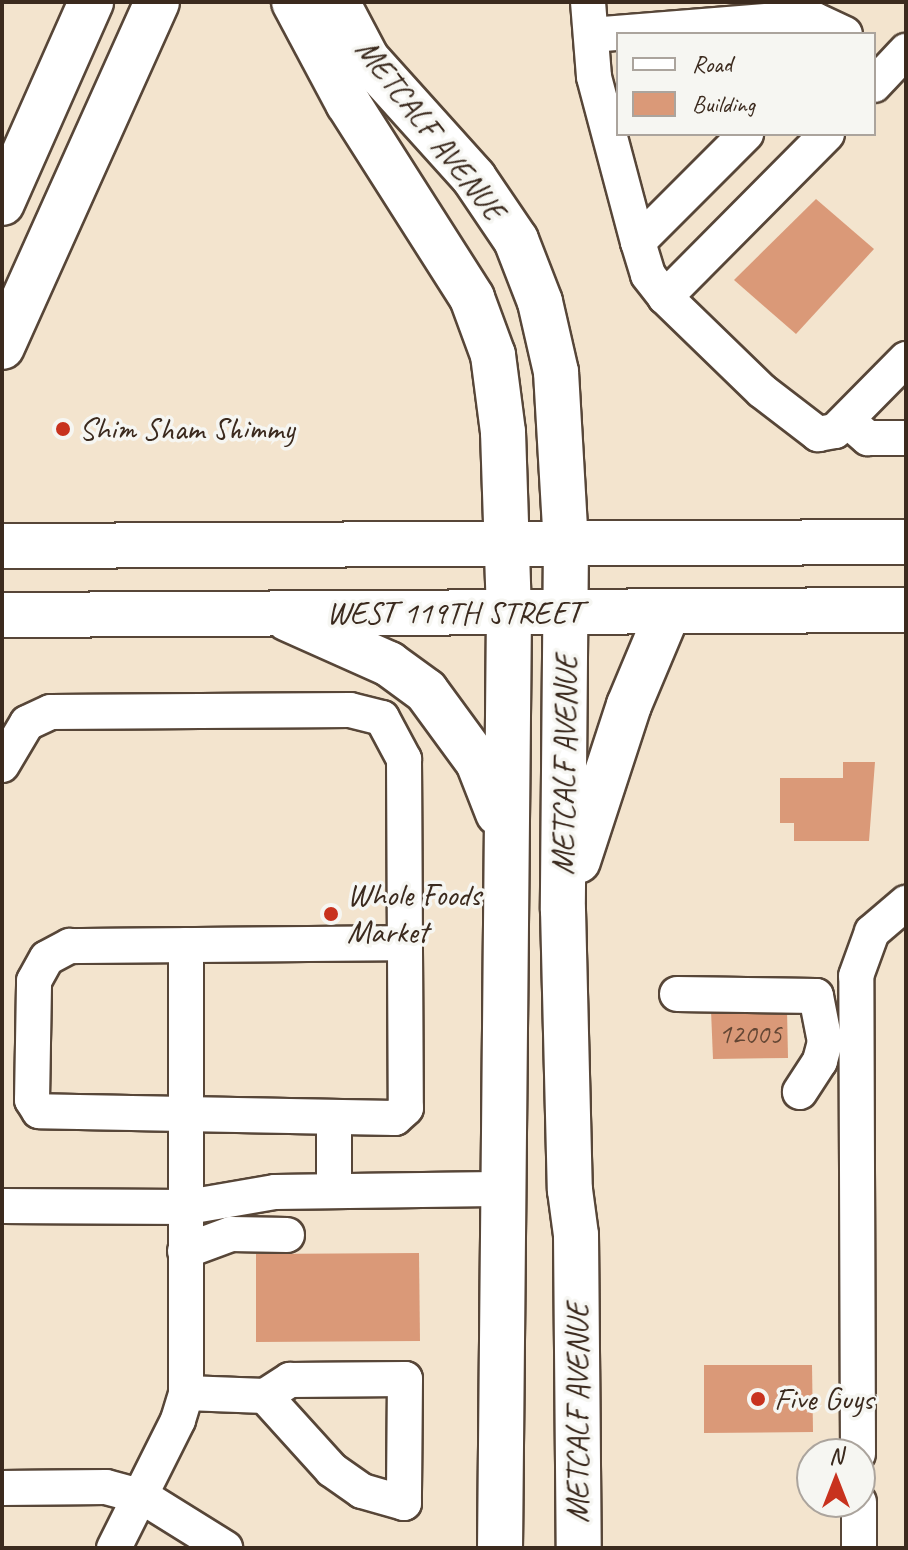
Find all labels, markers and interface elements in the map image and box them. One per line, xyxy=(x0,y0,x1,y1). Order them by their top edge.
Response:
street label: METCALF AVENUE xyxy=(347,32,513,228)
legend xyxy=(616,32,876,136)
text: Road xyxy=(692,49,732,79)
text: Building xyxy=(692,89,755,119)
place label: Shim Sham Shimmy xyxy=(79,410,301,448)
marker: Shim Sham Shimmy xyxy=(54,420,72,438)
street label: WEST 119TH STREET xyxy=(327,594,581,632)
street label: METCALF AVENUE xyxy=(544,655,586,875)
place label: Whole Foods Market xyxy=(347,877,481,952)
marker: Whole Foods Market xyxy=(322,905,340,923)
house number: 12005 xyxy=(719,1017,781,1051)
street label: METCALF AVENUE xyxy=(559,1303,597,1523)
place label: Five Guys xyxy=(774,1380,873,1418)
marker: Five Guys xyxy=(749,1390,767,1408)
north arrow xyxy=(796,1438,876,1518)
text: N xyxy=(829,1442,843,1470)

